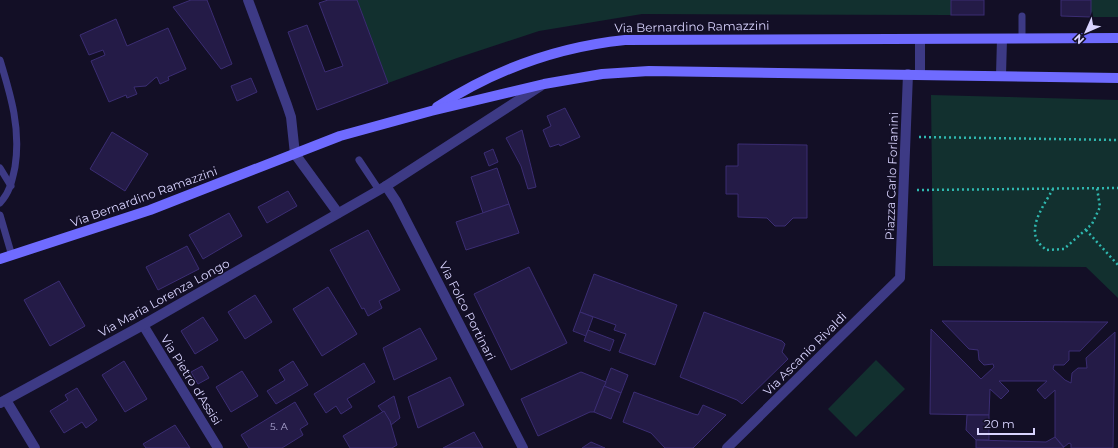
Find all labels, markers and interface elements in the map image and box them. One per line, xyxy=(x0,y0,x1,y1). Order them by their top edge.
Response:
north arrow xyxy=(1066,12,1106,52)
street label: Via Bernardino Ramazzini xyxy=(614,18,770,35)
text: N xyxy=(1071,31,1087,47)
street label: Piazza Carlo Forlanini xyxy=(882,112,901,240)
street label: Via Bernardino Ramazzini xyxy=(68,163,219,230)
street label: Via Maria Lorenza Longo xyxy=(96,255,232,340)
street label: Via Folco Portinari xyxy=(436,259,499,363)
street label: Via Ascanio Rivaldi xyxy=(760,309,849,398)
street label: Via Pietro d'Assisi xyxy=(158,332,225,428)
scale bar xyxy=(978,410,1034,436)
text: 20 m xyxy=(984,416,1015,431)
house number: 5. А xyxy=(270,420,288,433)

